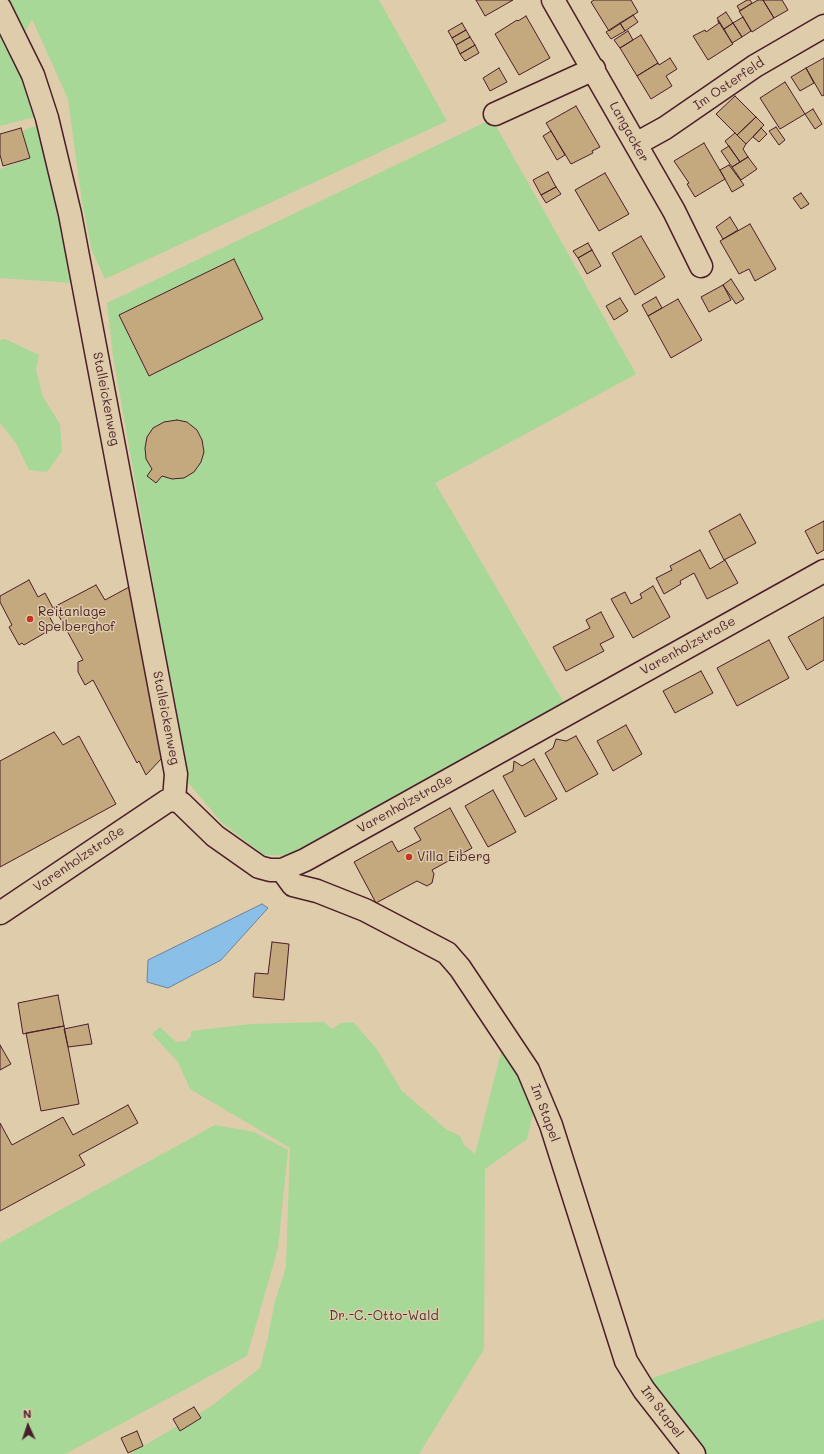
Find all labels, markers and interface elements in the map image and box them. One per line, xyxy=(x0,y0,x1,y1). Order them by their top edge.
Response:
street label: Im Osterfeld xyxy=(691,55,767,113)
street label: Langacker xyxy=(606,99,652,165)
street label: Stalleickenweg xyxy=(89,351,123,447)
place label: Reitanlage Spelberghof xyxy=(38,604,115,635)
street label: Varenholzstraße xyxy=(638,613,738,679)
marker: Reitanlage Spelberghof xyxy=(25,614,35,624)
street label: Stalleickenweg xyxy=(149,670,183,766)
street label: Varenholzstraße xyxy=(355,771,455,837)
street label: Varenholzstraße xyxy=(30,823,128,895)
place label: Villa Eiberg xyxy=(417,849,490,865)
marker: Villa Eiberg xyxy=(404,852,414,862)
street label: Im Stapel xyxy=(527,1082,563,1144)
park label: Dr.-C.-Otto-Wald xyxy=(329,1308,439,1324)
street label: Im Stapel xyxy=(638,1383,686,1441)
north arrow xyxy=(8,1406,48,1446)
text: N xyxy=(23,1406,32,1421)

